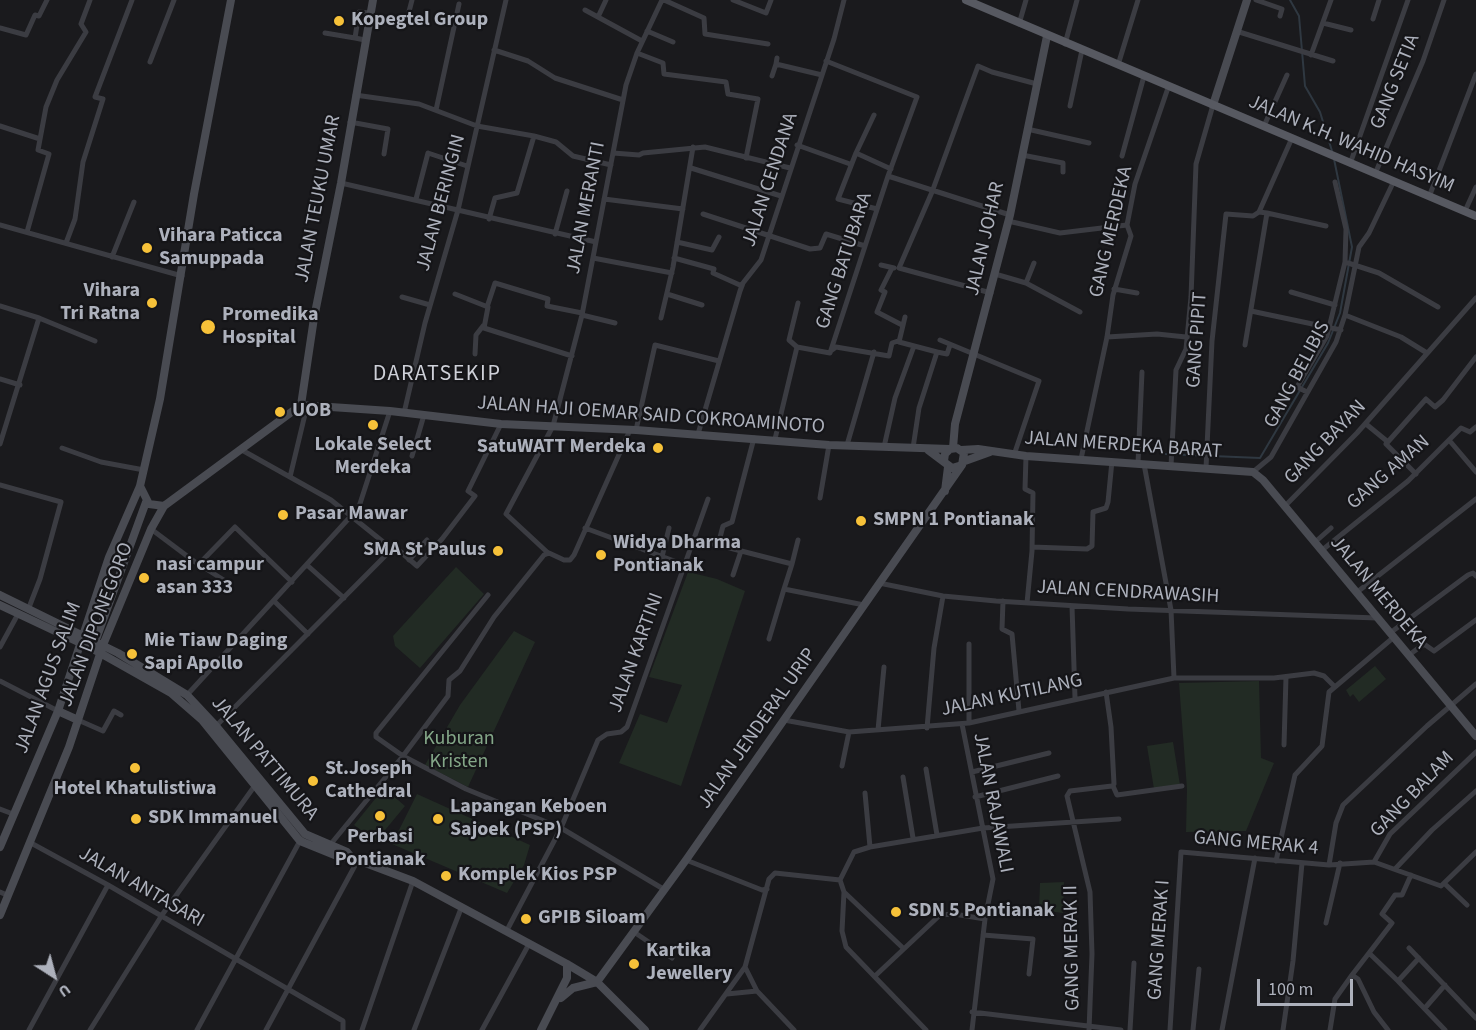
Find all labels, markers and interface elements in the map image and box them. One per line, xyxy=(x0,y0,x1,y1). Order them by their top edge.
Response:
place label: Kopegtel Group xyxy=(351,9,488,33)
marker: Kopegtel Group xyxy=(332,14,346,28)
street label: GANG SETIA xyxy=(1366,31,1426,133)
street label: JALAN K.H. WAHID HASYIM xyxy=(1244,91,1458,199)
street label: JALAN CENDANA xyxy=(738,110,804,250)
street label: JALAN TEUKU UMAR xyxy=(291,113,347,285)
street label: JALAN BERINGIN xyxy=(412,132,472,274)
street label: JALAN MERANTI xyxy=(562,140,612,276)
street label: GANG MERDEKA xyxy=(1085,164,1139,300)
street label: JALAN JOHAR xyxy=(961,180,1011,298)
street label: GANG BATUBARA xyxy=(812,190,878,332)
place label: Vihara Paticca Samuppada xyxy=(159,225,283,272)
marker: Vihara Paticca Samuppada xyxy=(140,241,154,255)
place label: Vihara Tri Ratna xyxy=(60,280,140,327)
street label: GANG PIPIT xyxy=(1183,291,1213,389)
marker: Vihara Tri Ratna xyxy=(145,296,159,310)
place label: Promedika Hospital xyxy=(222,304,319,351)
marker: Promedika Hospital xyxy=(199,318,217,336)
street label: GANG BELIBIS xyxy=(1260,318,1336,432)
district label: DARATSEKIP xyxy=(373,362,501,388)
street label: JALAN HAJI OEMAR SAID COKROAMINOTO xyxy=(476,392,826,440)
street label: GANG BAYAN xyxy=(1280,396,1372,490)
place label: UOB xyxy=(292,400,331,424)
marker: UOB xyxy=(273,405,287,419)
marker: Lokale Select Merdeka xyxy=(366,418,380,432)
street label: JALAN MERDEKA BARAT xyxy=(1023,427,1223,465)
street label: GANG AMAN xyxy=(1343,431,1435,515)
place label: Lokale Select Merdeka xyxy=(315,434,431,481)
place label: SatuWATT Merdeka xyxy=(477,436,646,460)
marker: SatuWATT Merdeka xyxy=(651,441,665,455)
place label: Pasar Mawar xyxy=(295,503,408,527)
marker: Pasar Mawar xyxy=(276,508,290,522)
place label: SMPN 1 Pontianak xyxy=(873,509,1034,533)
marker: SMPN 1 Pontianak xyxy=(854,514,868,528)
place label: Widya Dharma Pontianak xyxy=(613,532,741,579)
street label: JALAN MERDEKA xyxy=(1324,532,1432,654)
place label: SMA St Paulus xyxy=(363,539,486,563)
street label: JALAN DIPONEGORO xyxy=(55,540,139,710)
marker: SMA St Paulus xyxy=(491,544,505,558)
marker: Widya Dharma Pontianak xyxy=(594,548,608,562)
place label: nasi campur asan 333 xyxy=(156,554,264,601)
marker: nasi campur asan 333 xyxy=(137,571,151,585)
street label: JALAN CENDRAWASIH xyxy=(1036,576,1220,610)
street label: JALAN KARTINI xyxy=(604,590,670,716)
street label: JALAN AGUS SALIM xyxy=(10,599,88,757)
place label: Mie Tiaw Daging Sapi Apollo xyxy=(144,630,287,677)
street label: JALAN JENDERAL URIP xyxy=(693,644,823,814)
marker: Mie Tiaw Daging Sapi Apollo xyxy=(125,647,139,661)
street label: JALAN KUTILANG xyxy=(939,669,1085,723)
street label: JALAN PATTIMURA xyxy=(205,692,323,826)
park label: Kuburan Kristen xyxy=(423,728,495,775)
street label: JALAN RAJAWALI xyxy=(967,731,1017,875)
street label: GANG BALAM xyxy=(1366,747,1460,843)
place label: St.Joseph Cathedral xyxy=(325,758,412,805)
marker: Hotel Khatulistiwa xyxy=(128,761,142,775)
marker: St.Joseph Cathedral xyxy=(306,774,320,788)
place label: Hotel Khatulistiwa xyxy=(53,778,217,802)
place label: Lapangan Keboen Sajoek (PSP) xyxy=(450,796,607,843)
place label: SDK Immanuel xyxy=(148,807,278,831)
marker: Perbasi Pontianak xyxy=(373,809,387,823)
marker: SDK Immanuel xyxy=(129,812,143,826)
marker: Lapangan Keboen Sajoek (PSP) xyxy=(431,812,445,826)
place label: Perbasi Pontianak xyxy=(335,826,425,873)
street label: GANG MERAK 4 xyxy=(1193,827,1319,861)
street label: JALAN ANTASARI xyxy=(74,842,208,934)
place label: Komplek Kios PSP xyxy=(458,864,617,888)
marker: Komplek Kios PSP xyxy=(439,869,453,883)
street label: GANG MERAK I xyxy=(1144,879,1176,1001)
street label: GANG MERAK II xyxy=(1060,885,1086,1011)
place label: SDN 5 Pontianak xyxy=(908,900,1054,924)
marker: SDN 5 Pontianak xyxy=(889,905,903,919)
place label: GPIB Siloam xyxy=(538,907,646,931)
marker: GPIB Siloam xyxy=(519,912,533,926)
place label: Kartika Jewellery xyxy=(646,940,732,987)
north arrow xyxy=(24,946,84,1006)
marker: Kartika Jewellery xyxy=(627,957,641,971)
scale bar xyxy=(1260,967,1356,1005)
text: 100 m xyxy=(1268,977,1313,1002)
text: U xyxy=(54,979,75,1003)

